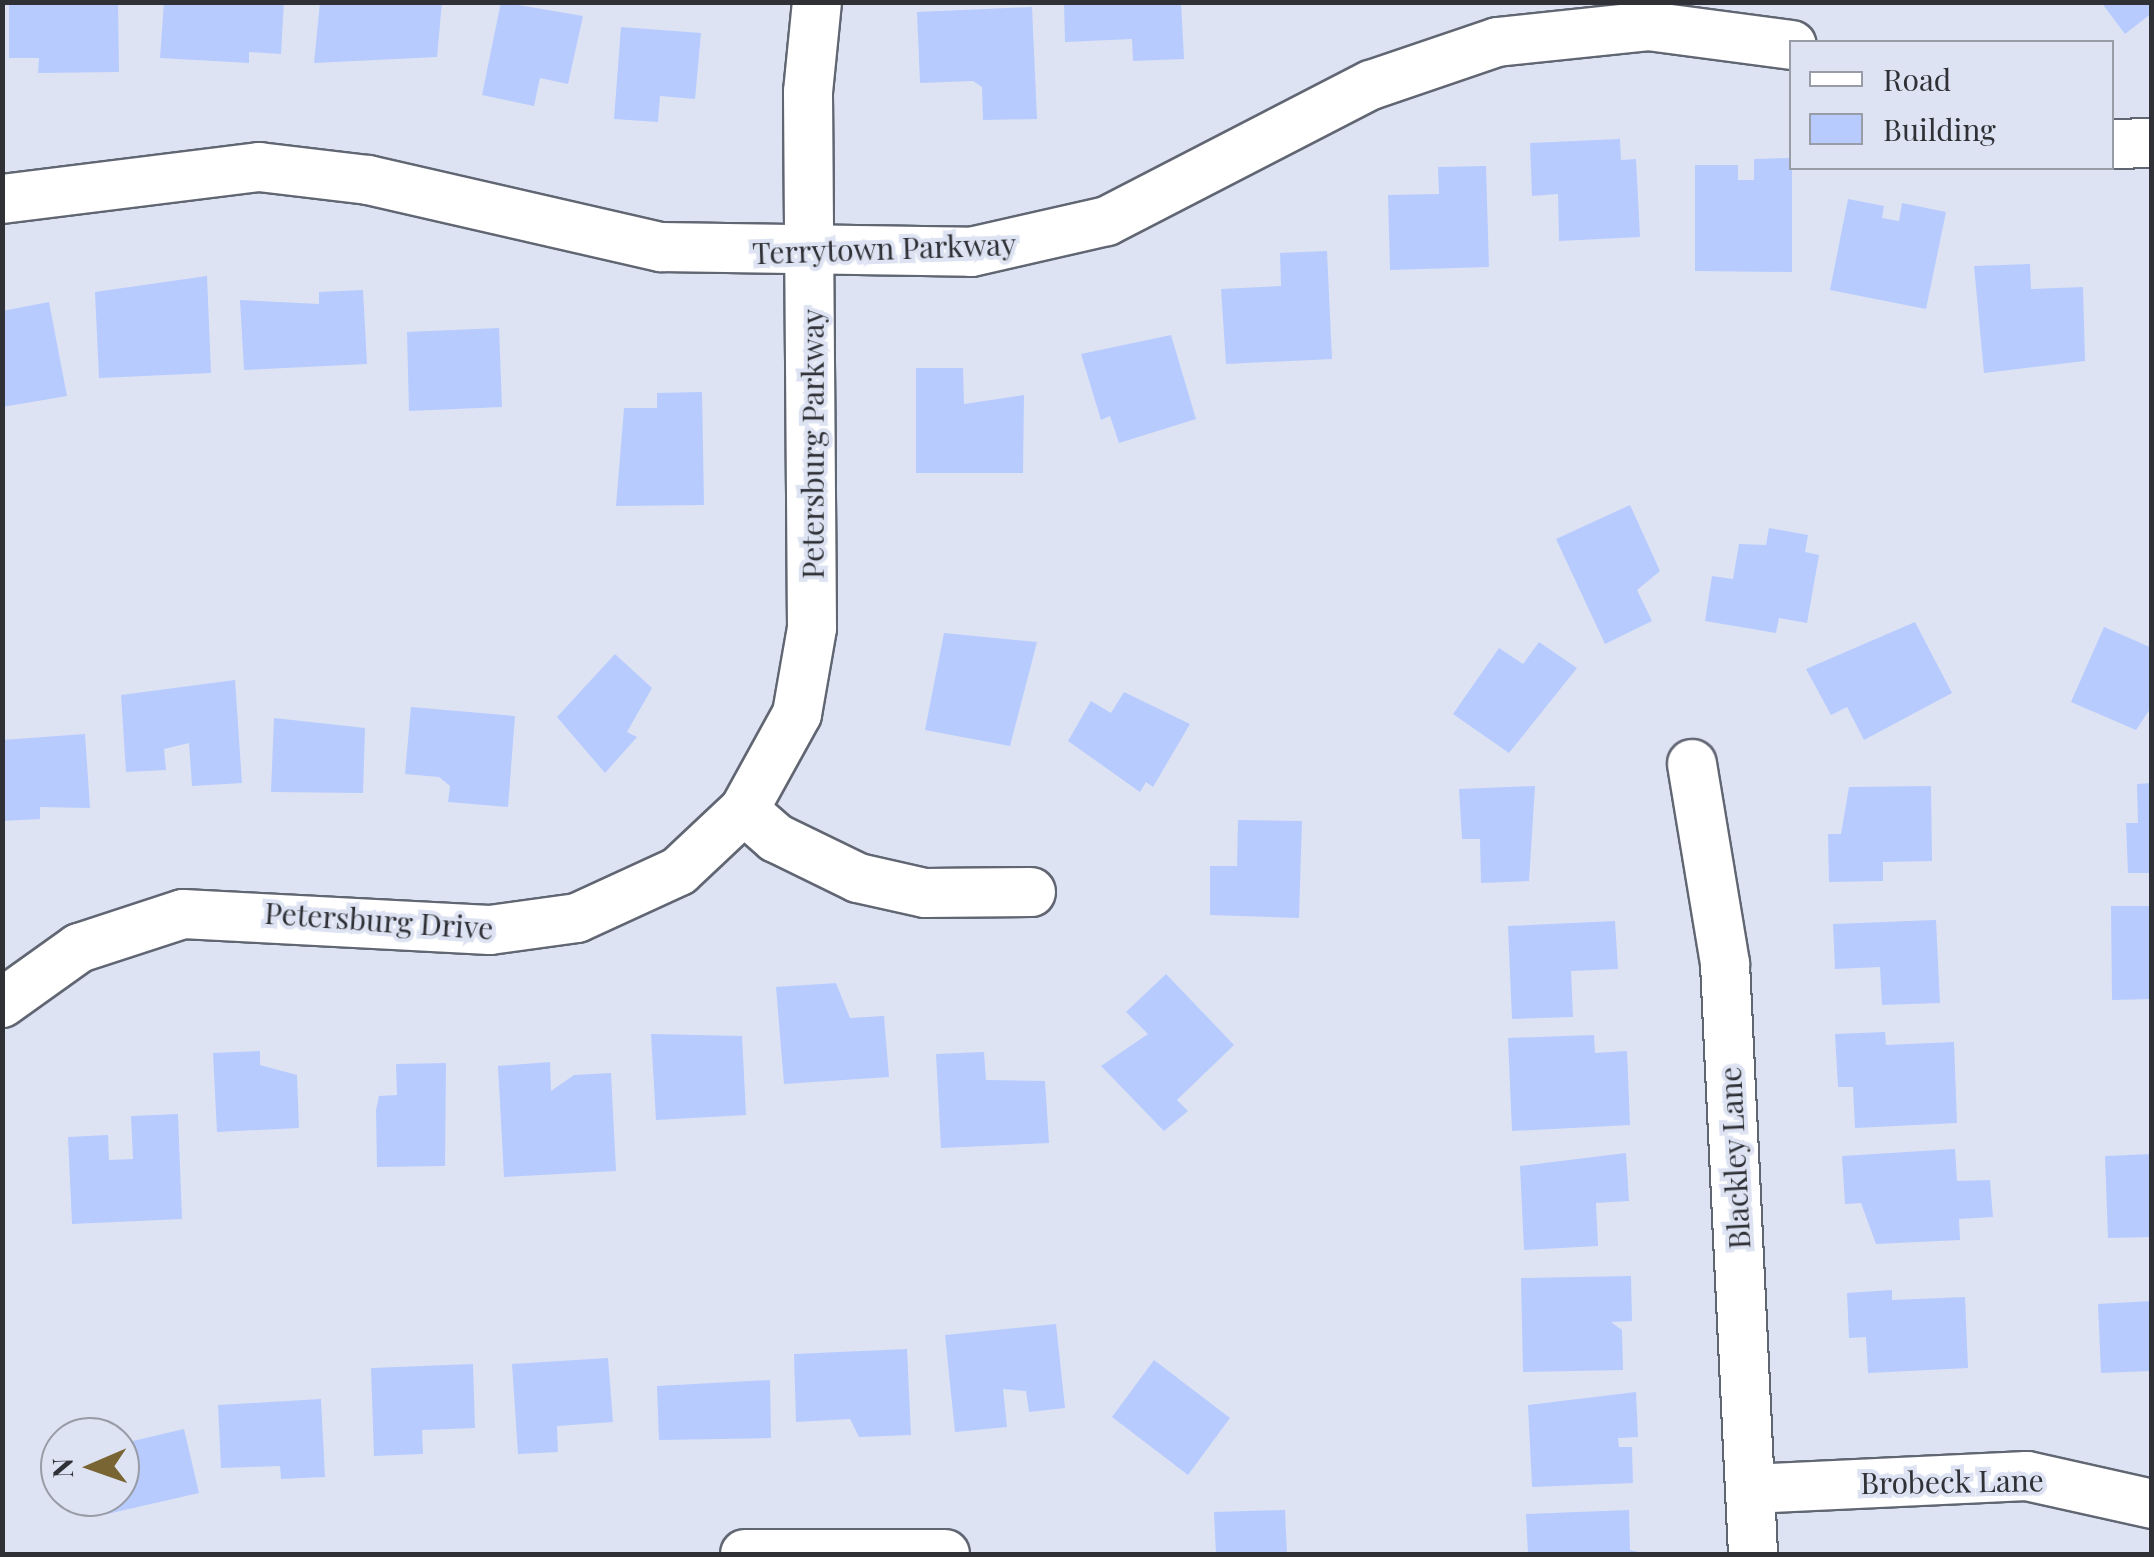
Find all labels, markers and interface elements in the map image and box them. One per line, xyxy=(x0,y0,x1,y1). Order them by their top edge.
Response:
legend xyxy=(1789,40,2114,170)
text: Road xyxy=(1883,59,1951,99)
text: Building xyxy=(1883,109,1996,149)
street label: Terrytown Parkway xyxy=(751,225,1017,271)
street label: Petersburg Parkway xyxy=(794,309,830,579)
street label: Petersburg Drive xyxy=(263,894,495,946)
street label: Blackley Lane xyxy=(1711,1065,1757,1251)
north arrow xyxy=(40,1417,140,1517)
text: N xyxy=(43,1457,80,1479)
street label: Brobeck Lane xyxy=(1860,1461,2044,1501)

